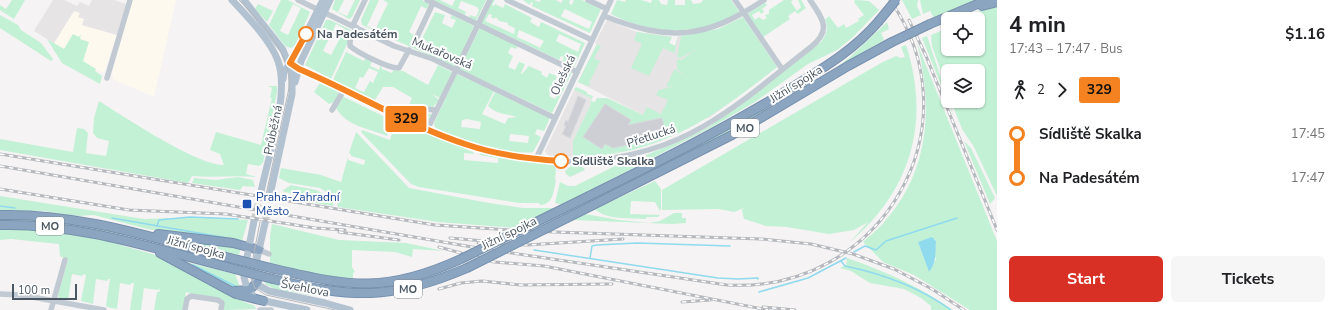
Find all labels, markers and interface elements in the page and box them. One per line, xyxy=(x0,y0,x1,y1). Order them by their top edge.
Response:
text: 4 min xyxy=(1009,10,1066,40)
map controls xyxy=(941,12,985,108)
button: locate xyxy=(941,12,985,56)
text: $1.16 xyxy=(1285,24,1325,44)
marker: Na Padesátém xyxy=(298,26,314,42)
place label: Na Padesátém xyxy=(317,26,398,42)
street label: Mukařovská xyxy=(409,33,475,73)
text: 17:43 – 17:47 · Bus xyxy=(1009,40,1123,58)
street label: Olešská xyxy=(547,52,579,98)
street label: Jižní spojka xyxy=(766,61,825,107)
button: layers xyxy=(941,64,985,108)
icon: walk xyxy=(1009,79,1031,101)
icon: forward xyxy=(1051,79,1073,101)
text: 329 xyxy=(1087,80,1112,99)
text: 2 xyxy=(1037,81,1045,99)
street label: Průběžná xyxy=(260,104,286,156)
line badge: 329 xyxy=(383,106,429,132)
text: 329 xyxy=(393,109,419,128)
road number: MO xyxy=(731,119,759,137)
street label: Přetlucká xyxy=(625,121,677,151)
text: Sídliště Skalka xyxy=(1039,124,1142,144)
text: 17:45 xyxy=(1291,125,1325,143)
marker: Sídliště Skalka xyxy=(553,153,569,169)
place label: Sídliště Skalka xyxy=(572,153,654,169)
text: Na Padesátém xyxy=(1039,168,1140,188)
text: 17:47 xyxy=(1291,169,1325,187)
place label: Praha-Zahradní Město xyxy=(256,189,341,219)
marker: Praha-Zahradní Město xyxy=(241,198,253,210)
street label: Jižní spojka xyxy=(478,213,539,254)
road number: MO xyxy=(36,217,64,235)
street label: Jižní spojka xyxy=(164,231,227,262)
button: Start xyxy=(1009,256,1163,302)
button: Tickets xyxy=(1171,256,1325,302)
street label: Švehlova xyxy=(279,275,331,301)
road number: MO xyxy=(394,280,422,298)
scale bar xyxy=(12,282,77,301)
text: 100 m xyxy=(18,283,50,298)

